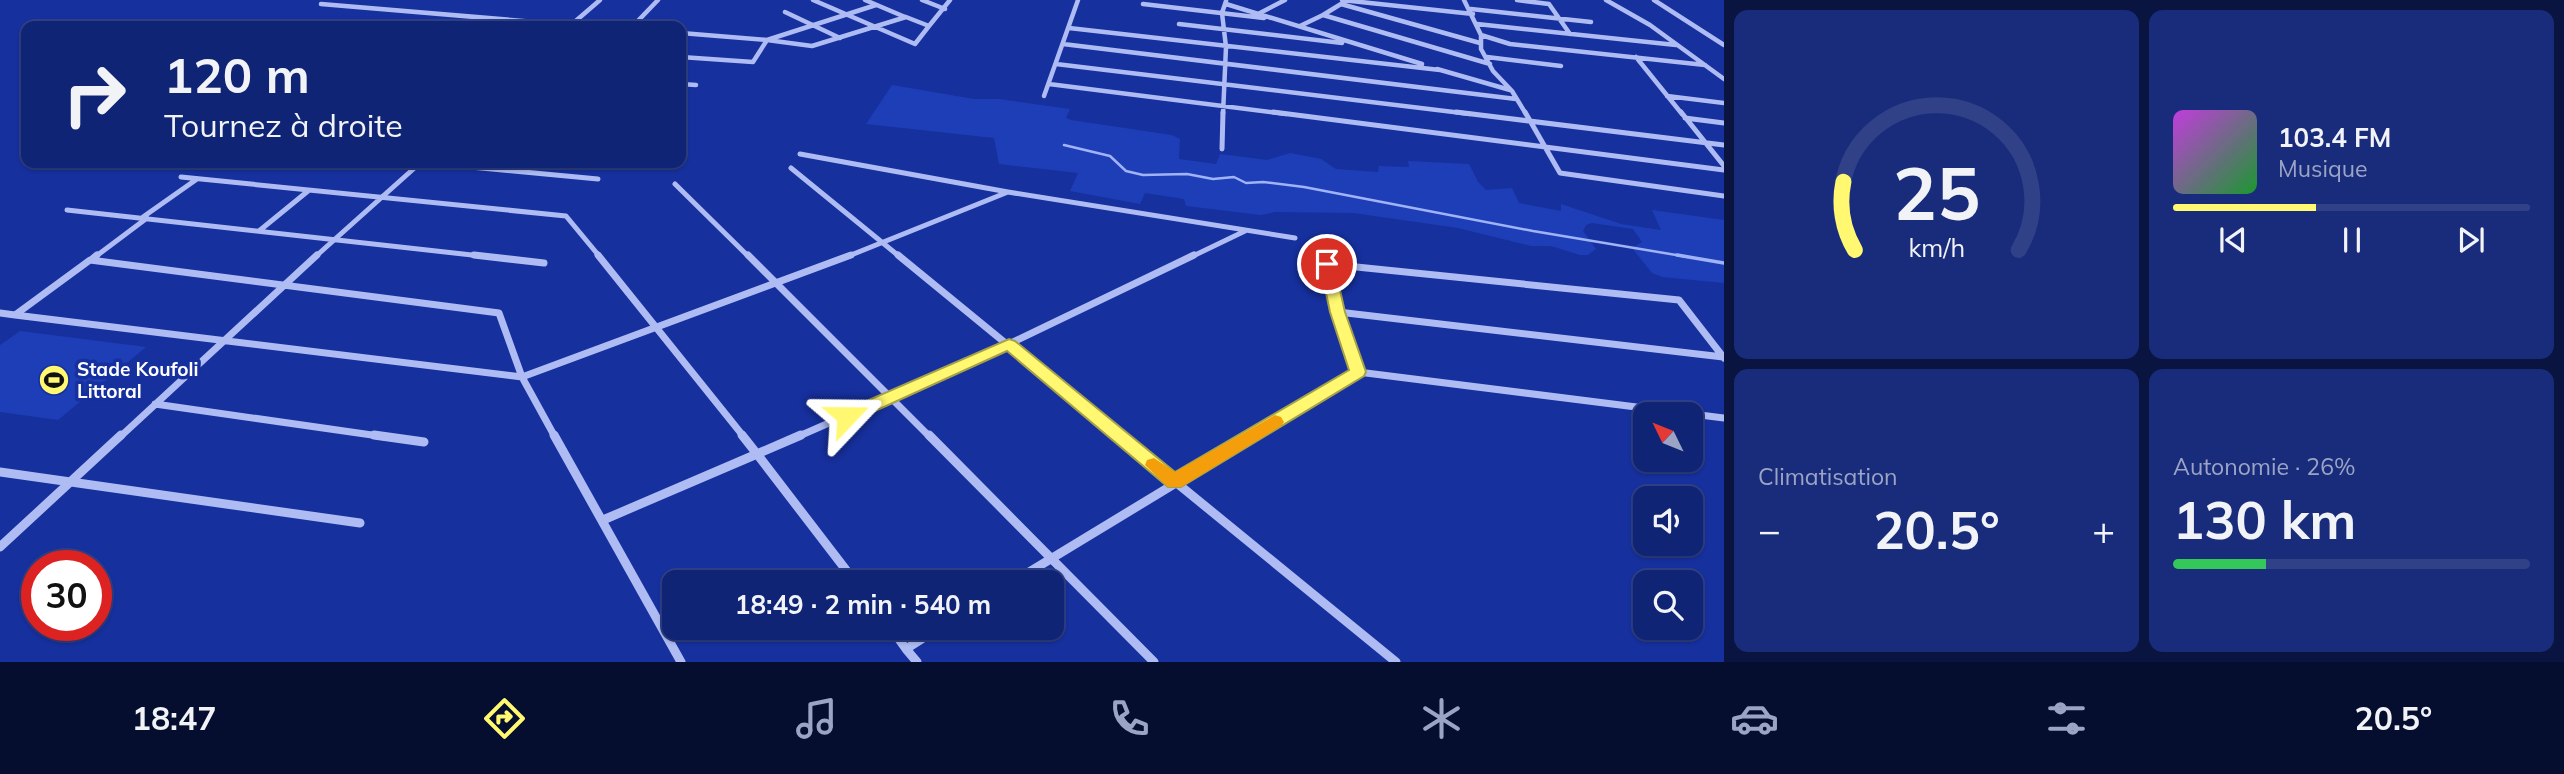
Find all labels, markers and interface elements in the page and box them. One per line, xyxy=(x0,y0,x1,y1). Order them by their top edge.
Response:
text: 120 m xyxy=(164,44,310,105)
icon: right xyxy=(49,49,140,140)
text: Tournez à droite xyxy=(164,105,403,145)
text: 103.4 FM xyxy=(2278,121,2391,154)
text: 25 xyxy=(1893,148,1980,239)
text: Musique xyxy=(2278,154,2367,183)
icon: previous xyxy=(2214,221,2252,259)
icon: pause xyxy=(2333,221,2371,259)
icon: next xyxy=(2452,221,2490,259)
text: km/h xyxy=(1908,232,1965,263)
pin xyxy=(1297,234,1357,294)
icon: arrive xyxy=(1308,245,1346,283)
place label: Stade Koufoli Littoral xyxy=(77,357,198,403)
sports icon: Stade Koufoli Littoral xyxy=(37,363,71,397)
position arrow xyxy=(810,379,884,453)
north arrow xyxy=(1633,402,1703,472)
map controls xyxy=(1633,402,1703,640)
text: Autonomie · 26% xyxy=(2173,452,2356,481)
text: Climatisation xyxy=(1758,462,1898,491)
button: sound xyxy=(1633,486,1703,556)
text: 130 km xyxy=(2173,487,2356,552)
text: 20.5° xyxy=(1873,497,2000,562)
text: − xyxy=(1758,506,1781,554)
text: + xyxy=(2092,506,2115,554)
speed limit sign: 30 xyxy=(21,550,112,641)
button: search xyxy=(1633,570,1703,640)
text: 18:49 · 2 min · 540 m xyxy=(735,588,991,621)
icon: directions xyxy=(480,694,529,743)
icon: music xyxy=(792,694,841,743)
icon: phone xyxy=(1105,694,1154,743)
icon: climate xyxy=(1417,694,1466,743)
icon: car xyxy=(1730,694,1779,743)
icon: filters xyxy=(2042,694,2091,743)
text: 18:47 xyxy=(132,698,216,738)
text: 20.5° xyxy=(2355,698,2432,738)

